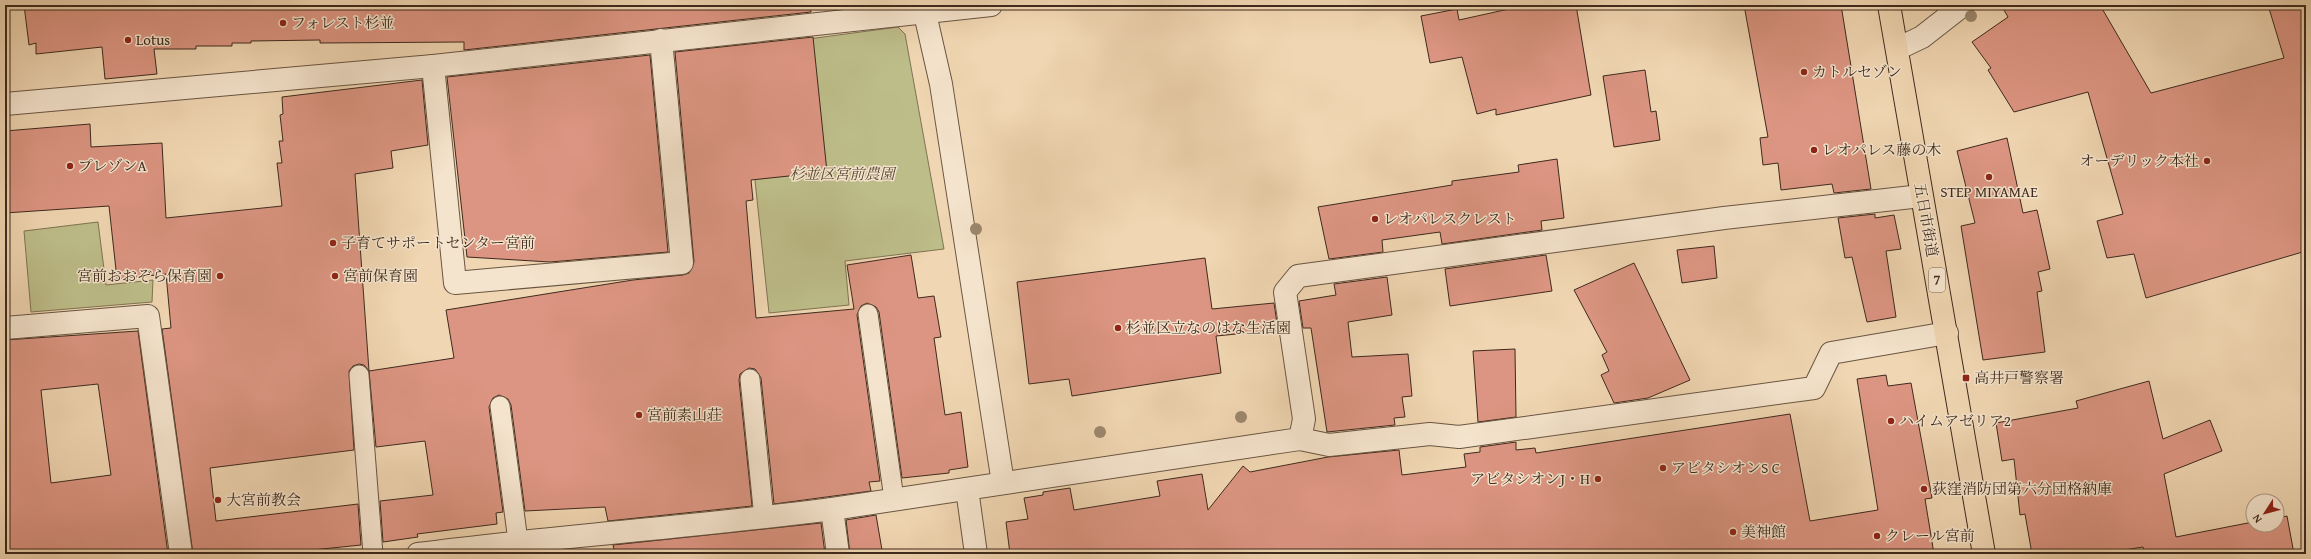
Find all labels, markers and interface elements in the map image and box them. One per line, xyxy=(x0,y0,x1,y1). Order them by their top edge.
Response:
place label: フォレスト杉並 xyxy=(291,12,395,33)
marker: フォレスト杉並 xyxy=(278,18,288,28)
place label: Lotus xyxy=(136,29,170,50)
marker: Lotus xyxy=(123,35,133,45)
place label: カトルセゾン xyxy=(1812,61,1902,82)
marker: カトルセゾン xyxy=(1799,67,1809,77)
place label: レオパレス藤の木 xyxy=(1822,139,1941,160)
marker: レオパレス藤の木 xyxy=(1809,145,1819,155)
place label: オーデリック本社 xyxy=(2080,150,2199,171)
place label: プレゾンA xyxy=(78,155,147,176)
marker: オーデリック本社 xyxy=(2202,156,2212,166)
marker: プレゾンA xyxy=(65,161,75,171)
park label: 杉並区宮前農園 xyxy=(789,163,897,184)
marker: STEP MIYAMAE xyxy=(1984,172,1994,182)
street label: 五日市街道 xyxy=(1910,181,1943,259)
place label: STEP MIYAMAE xyxy=(1940,181,2038,202)
place label: レオパレスクレスト xyxy=(1383,208,1517,229)
marker: レオパレスクレスト xyxy=(1370,214,1380,224)
place label: 子育てサポートセンター宮前 xyxy=(341,232,535,253)
marker: 子育てサポートセンター宮前 xyxy=(328,238,338,248)
place label: 宮前おおぞら保育園 xyxy=(77,265,212,286)
place label: 宮前保育園 xyxy=(343,265,418,286)
road number: 7 xyxy=(1929,268,1945,292)
marker: 宮前おおぞら保育園 xyxy=(215,271,225,281)
marker: 宮前保育園 xyxy=(330,271,340,281)
place label: 杉並区立なのはな生活園 xyxy=(1126,317,1291,338)
marker: 杉並区立なのはな生活園 xyxy=(1113,323,1123,333)
place label: 高井戸警察署 xyxy=(1974,367,2064,388)
marker: 高井戸警察署 xyxy=(1961,373,1971,383)
place label: 宮前素山荘 xyxy=(647,404,722,425)
marker: 宮前素山荘 xyxy=(634,410,644,420)
place label: ハイムアゼリア2 xyxy=(1899,410,2011,431)
marker: ハイムアゼリア2 xyxy=(1886,416,1896,426)
place label: アビタシオンS C xyxy=(1671,457,1780,478)
marker: アビタシオンS C xyxy=(1658,463,1668,473)
place label: アビタシオンJ・H xyxy=(1470,468,1590,489)
marker: アビタシオンJ・H xyxy=(1593,474,1603,484)
place label: 荻窪消防団第六分団格納庫 xyxy=(1932,478,2112,499)
marker: 荻窪消防団第六分団格納庫 xyxy=(1919,484,1929,494)
place label: 大宮前教会 xyxy=(226,489,301,510)
north arrow xyxy=(2245,493,2285,533)
marker: 大宮前教会 xyxy=(213,495,223,505)
text: N xyxy=(2248,511,2266,527)
place label: 美神館 xyxy=(1741,521,1786,542)
place label: クレール宮前 xyxy=(1885,525,1975,546)
marker: 美神館 xyxy=(1728,527,1738,537)
marker: クレール宮前 xyxy=(1872,531,1882,541)

